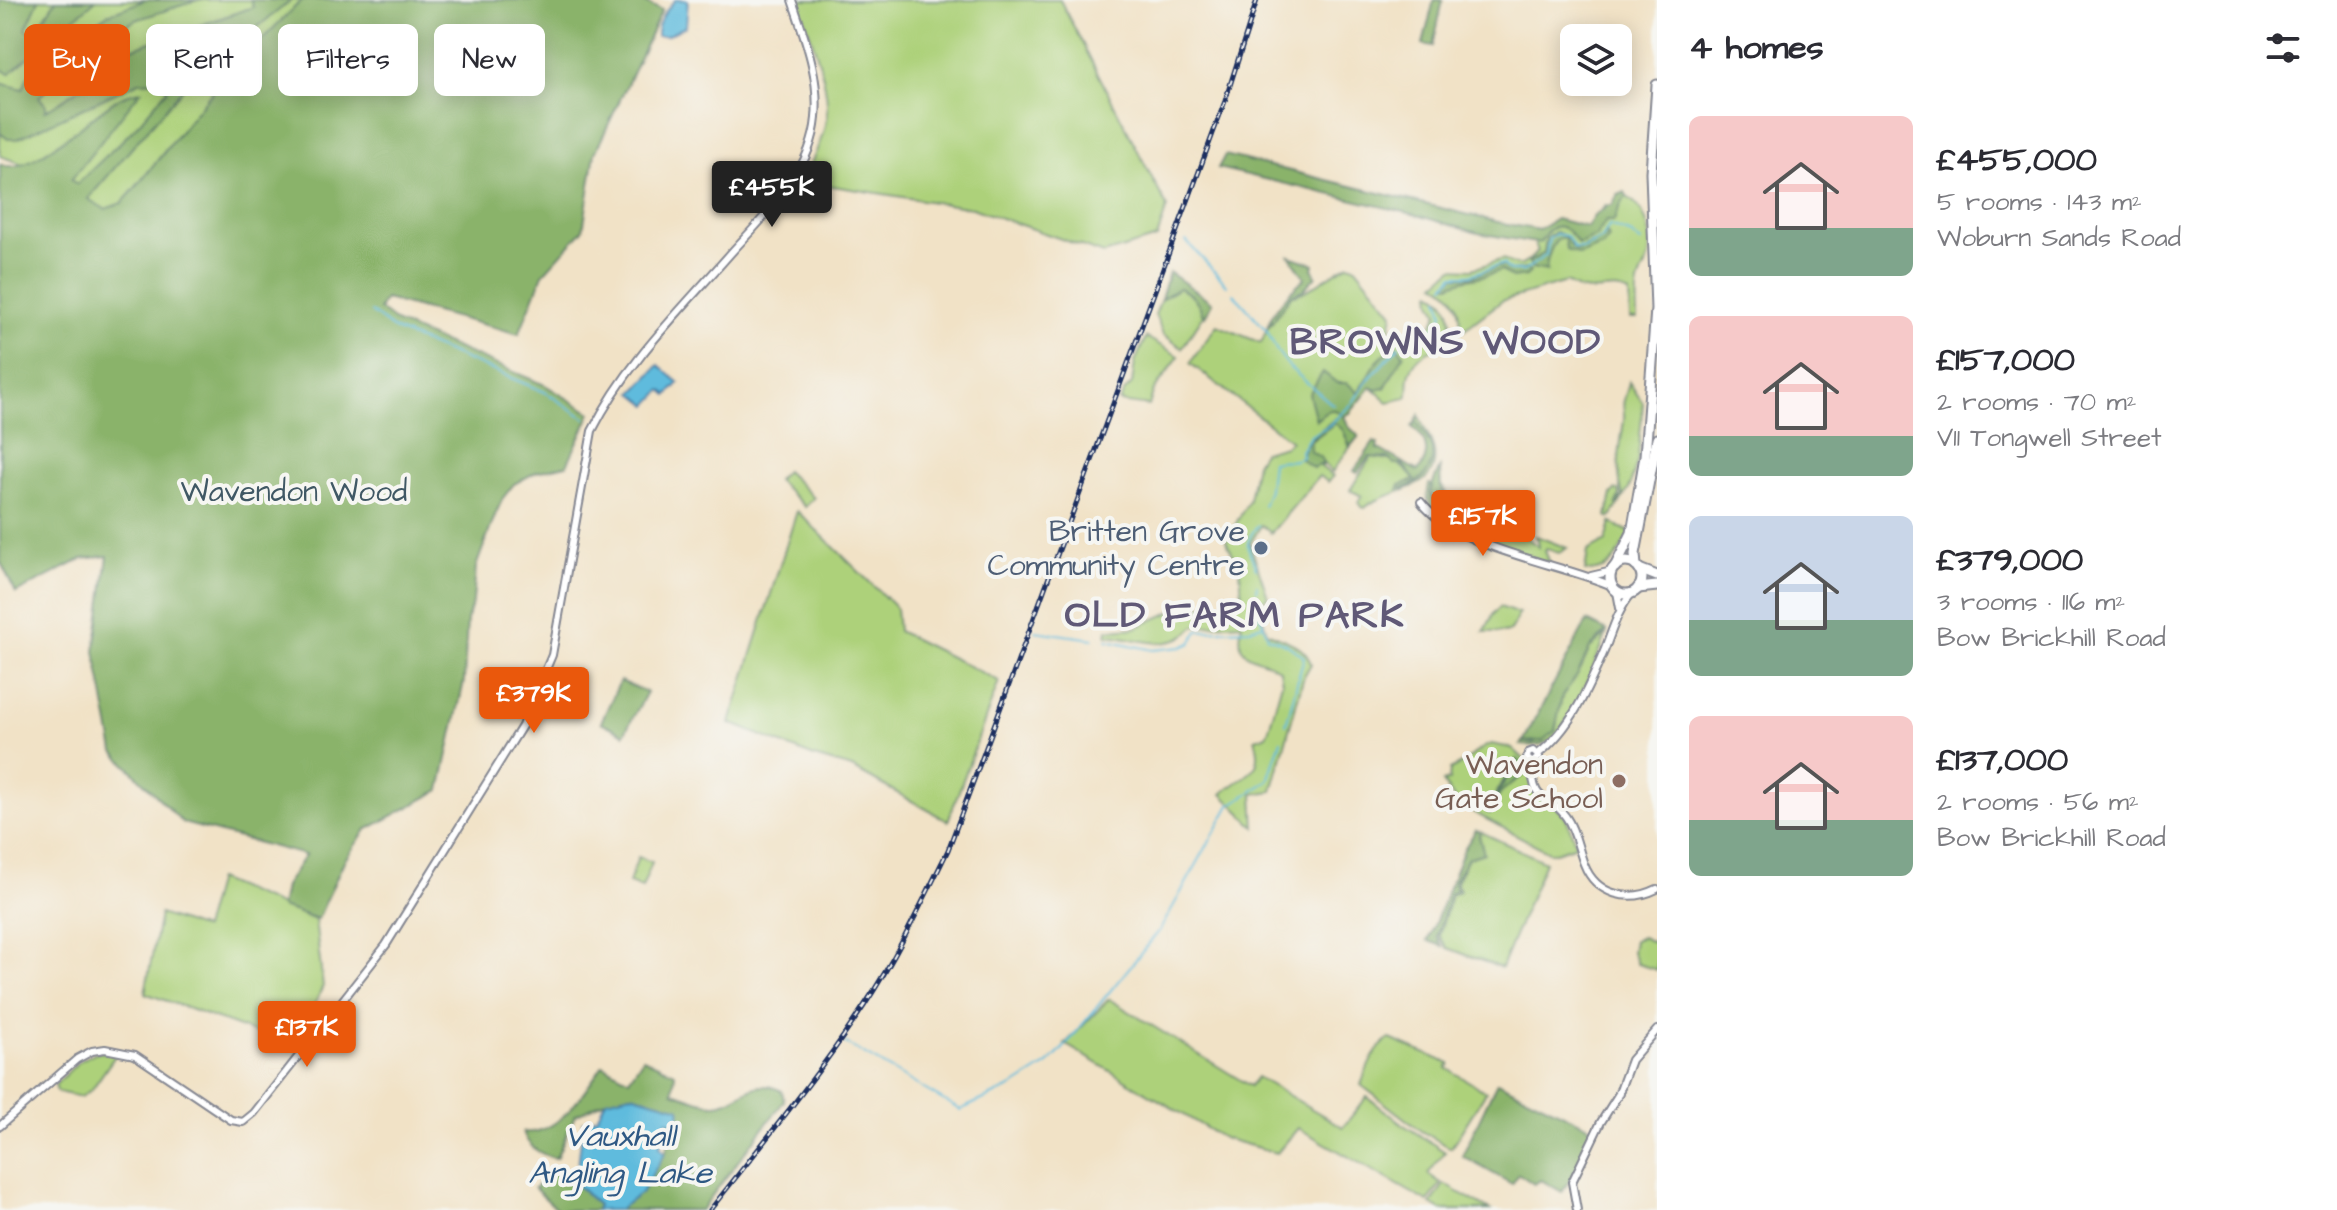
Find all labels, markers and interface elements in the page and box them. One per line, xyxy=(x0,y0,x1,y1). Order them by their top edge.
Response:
chip: Buy xyxy=(24,24,130,96)
chip: Rent xyxy=(146,24,262,96)
chip: Filters xyxy=(278,24,418,96)
chip: New xyxy=(434,24,545,96)
map controls xyxy=(1560,24,1632,96)
button: layers xyxy=(1560,24,1632,96)
text: 4 homes xyxy=(1689,24,1824,72)
icon: filters xyxy=(2261,26,2305,70)
text: £455,000 xyxy=(1937,136,2097,184)
icon: home xyxy=(1753,148,1849,244)
pin: £455K xyxy=(716,161,828,229)
text: £455K xyxy=(730,169,814,205)
text: 5 rooms · 143 m² xyxy=(1937,184,2142,220)
text: Woburn Sands Road xyxy=(1937,220,2181,256)
district label: BROWNS WOOD xyxy=(1290,317,1602,369)
text: £157,000 xyxy=(1937,336,2075,384)
icon: home xyxy=(1753,348,1849,444)
text: 2 rooms · 70 m² xyxy=(1937,384,2136,420)
text: V11 Tongwell Street xyxy=(1937,420,2161,456)
park label: Wavendon Wood xyxy=(181,471,407,513)
pin: £157K xyxy=(1427,490,1539,558)
text: £157K xyxy=(1449,498,1517,534)
place label: Britten Grove Community Centre xyxy=(987,511,1245,588)
text: £379,000 xyxy=(1937,536,2083,584)
marker: Britten Grove Community Centre xyxy=(1252,539,1270,557)
icon: home xyxy=(1753,548,1849,644)
text: 3 rooms · 116 m² xyxy=(1937,584,2125,620)
district label: OLD FARM PARK xyxy=(1065,590,1405,642)
text: Bow Brickhill Road xyxy=(1937,620,2166,656)
pin: £379K xyxy=(478,667,590,735)
text: £379K xyxy=(497,675,571,711)
text: £137,000 xyxy=(1937,736,2068,784)
place label: Wavendon Gate School xyxy=(1435,744,1603,820)
icon: home xyxy=(1753,748,1849,844)
marker: Wavendon Gate School xyxy=(1610,772,1628,790)
text: 2 rooms · 56 m² xyxy=(1937,784,2139,820)
text: Bow Brickhill Road xyxy=(1937,820,2166,856)
pin: £137K xyxy=(251,1001,363,1069)
text: £137K xyxy=(276,1009,338,1045)
water label: Vauxhall Angling Lake xyxy=(528,1114,713,1197)

